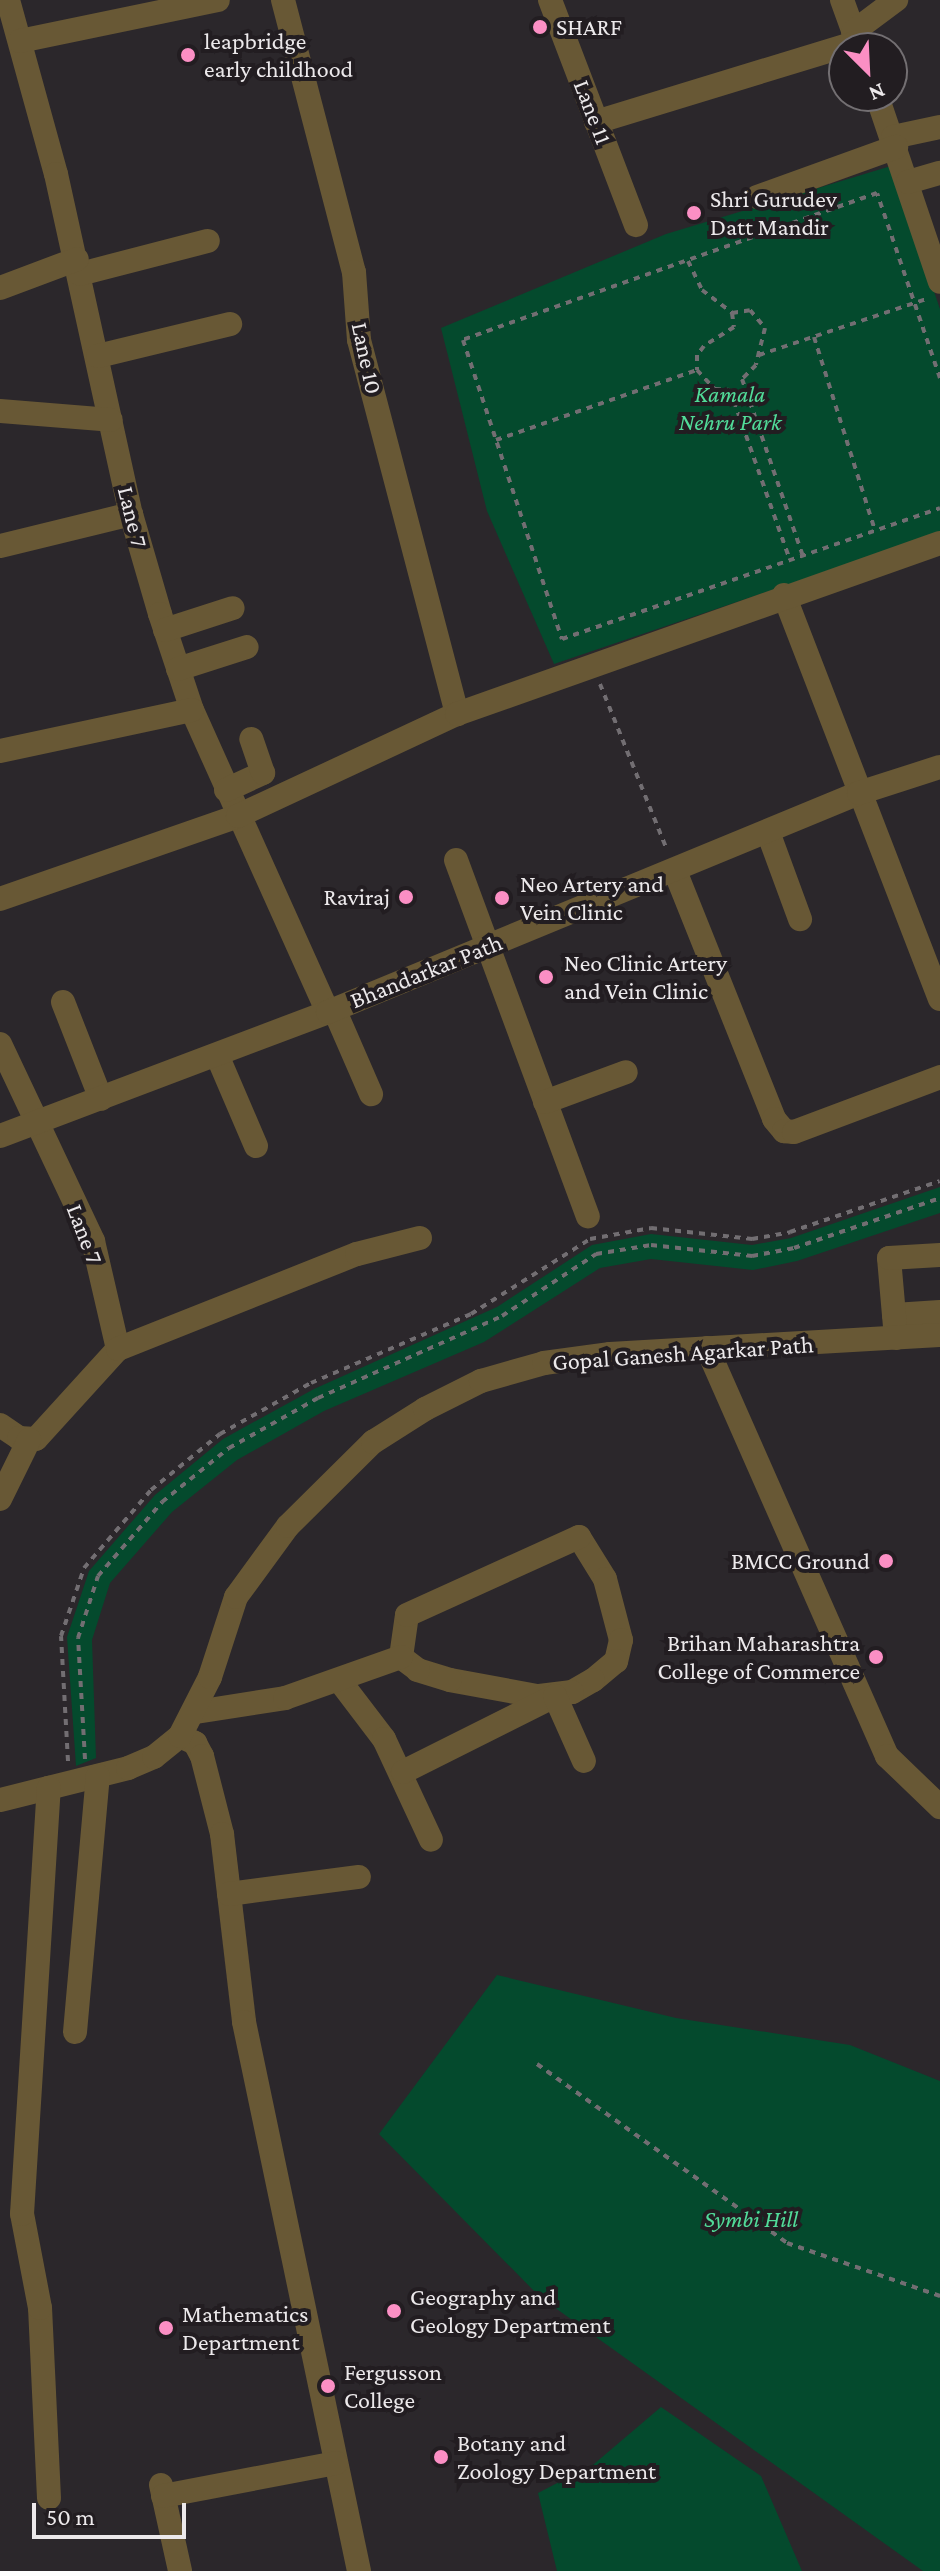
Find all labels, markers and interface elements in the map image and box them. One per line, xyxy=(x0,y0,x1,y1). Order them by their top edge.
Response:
place label: SHARF xyxy=(556,13,622,41)
marker: SHARF xyxy=(531,18,549,36)
place label: leapbridge early childhood xyxy=(204,27,353,83)
north arrow xyxy=(828,32,908,112)
marker: leapbridge early childhood xyxy=(179,46,197,64)
street label: Lane 11 xyxy=(568,76,618,148)
text: N xyxy=(865,78,889,107)
place label: Shri Gurudev Datt Mandir xyxy=(710,185,837,241)
marker: Shri Gurudev Datt Mandir xyxy=(685,204,703,222)
street label: Lane 10 xyxy=(345,320,389,396)
park label: Kamala Nehru Park xyxy=(679,380,781,436)
street label: Lane 7 xyxy=(112,483,154,551)
place label: Neo Artery and Vein Clinic xyxy=(520,870,664,926)
place label: Raviraj xyxy=(324,883,390,911)
marker: Neo Artery and Vein Clinic xyxy=(491,887,513,909)
marker: Raviraj xyxy=(397,888,415,906)
street label: Bhandarkar Path xyxy=(346,927,506,1015)
place label: Neo Clinic Artery and Vein Clinic xyxy=(564,949,727,1005)
marker: Neo Clinic Artery and Vein Clinic xyxy=(535,966,557,988)
street label: Lane 7 xyxy=(60,1200,110,1268)
street label: Gopal Ganesh Agarkar Path xyxy=(551,1330,815,1376)
place label: BMCC Ground xyxy=(731,1547,870,1575)
marker: BMCC Ground xyxy=(877,1552,895,1570)
place label: Brihan Maharashtra College of Commerce xyxy=(657,1629,860,1685)
marker: Brihan Maharashtra College of Commerce xyxy=(867,1648,885,1666)
park label: Symbi Hill xyxy=(704,2205,798,2233)
place label: Geography and Geology Department xyxy=(410,2283,610,2339)
place label: Mathematics Department xyxy=(182,2300,308,2356)
marker: Geography and Geology Department xyxy=(385,2302,403,2320)
marker: Mathematics Department xyxy=(157,2319,175,2337)
place label: Fergusson College xyxy=(344,2358,442,2414)
marker: Fergusson College xyxy=(319,2377,337,2395)
place label: Botany and Zoology Department xyxy=(457,2429,656,2485)
marker: Botany and Zoology Department xyxy=(432,2448,450,2466)
scale bar xyxy=(36,2487,190,2537)
text: 50 m xyxy=(46,2503,95,2530)

